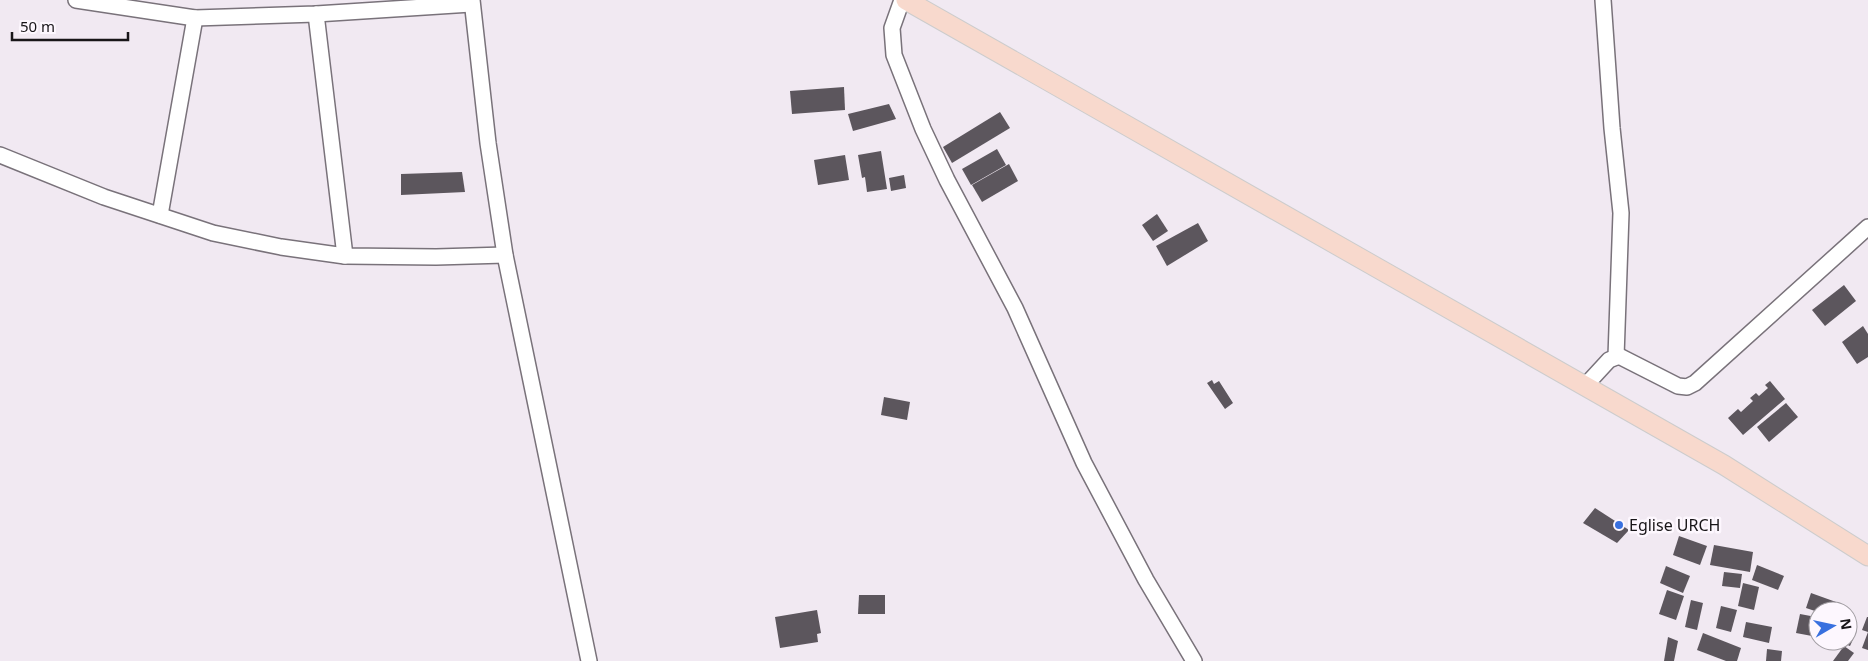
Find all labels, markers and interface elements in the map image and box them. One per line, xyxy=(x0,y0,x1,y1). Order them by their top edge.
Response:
scale bar xyxy=(12,10,129,42)
text: 50 m xyxy=(20,16,55,36)
place label: Eglise URCH xyxy=(1629,514,1720,536)
marker: Eglise URCH xyxy=(1613,519,1625,531)
north arrow xyxy=(1808,601,1858,651)
text: N xyxy=(1836,617,1857,631)

